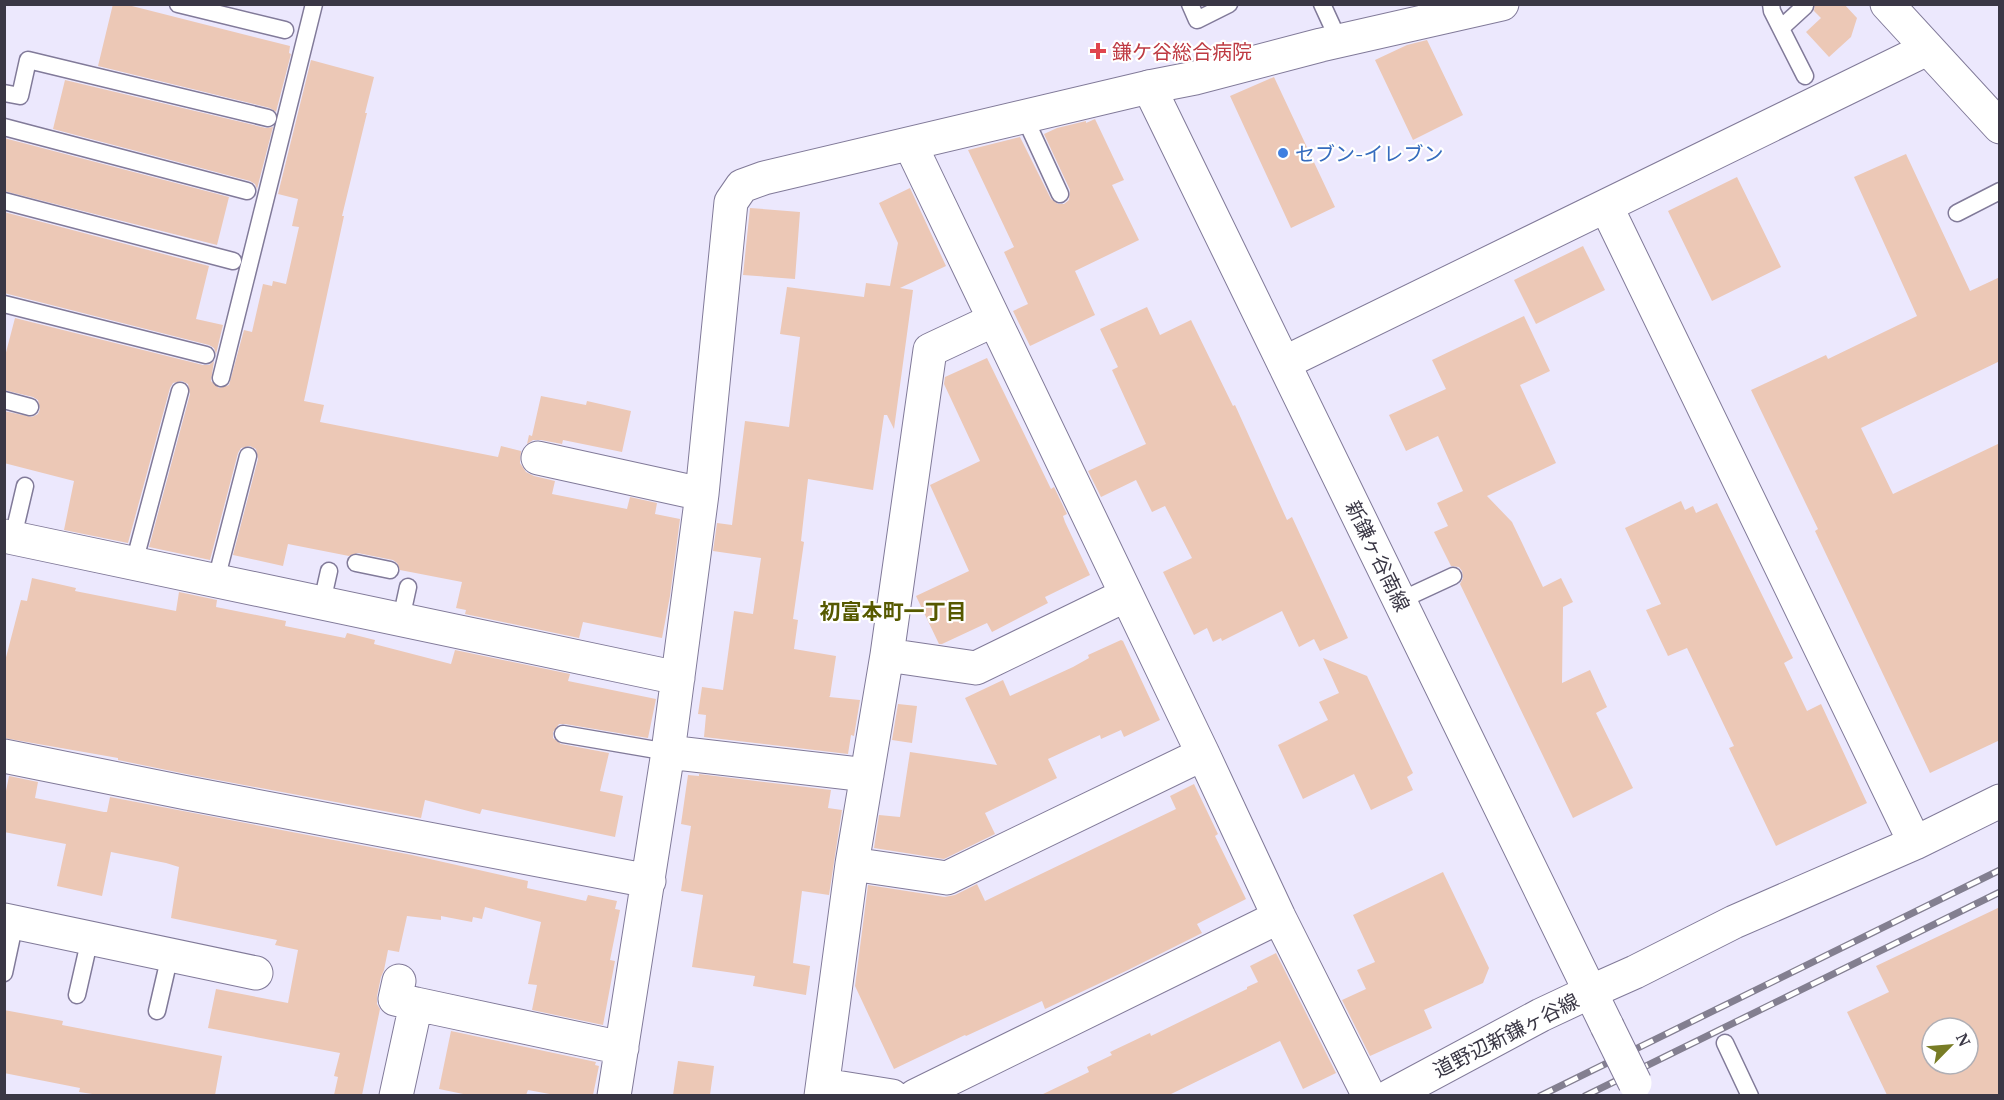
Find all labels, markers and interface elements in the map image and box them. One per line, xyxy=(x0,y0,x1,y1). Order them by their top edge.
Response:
place label: 鎌ケ谷総合病院 xyxy=(1112,38,1252,65)
marker: 鎌ケ谷総合病院 xyxy=(1089,42,1107,60)
place label: セブン-イレブン xyxy=(1295,140,1444,167)
marker: セブン-イレブン xyxy=(1276,146,1290,160)
street label: 新鎌ヶ谷南線 xyxy=(1340,496,1416,616)
district label: 初富本町一丁目 xyxy=(820,597,967,625)
street label: 道野辺新鎌ヶ谷線 xyxy=(1429,987,1583,1083)
north arrow xyxy=(1920,1016,1980,1076)
text: N xyxy=(1951,1030,1976,1050)

